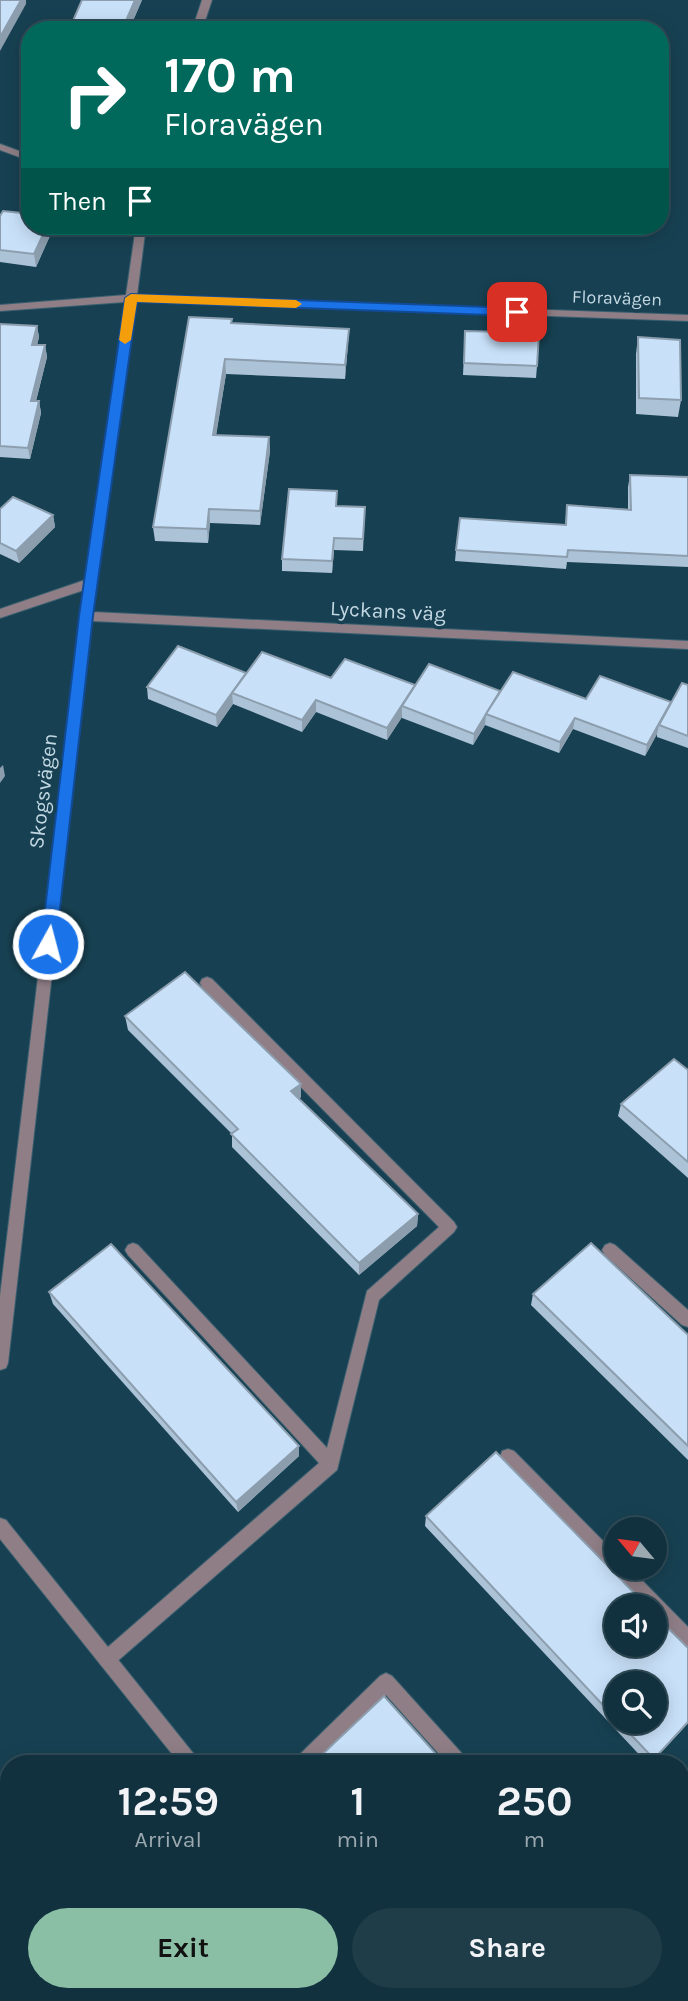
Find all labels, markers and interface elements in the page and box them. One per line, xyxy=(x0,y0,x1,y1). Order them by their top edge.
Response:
text: 170 m xyxy=(164,47,296,104)
icon: right xyxy=(49,49,140,140)
text: Floravägen xyxy=(164,106,324,143)
icon: arrive xyxy=(121,182,159,220)
text: Then xyxy=(49,186,107,217)
pin xyxy=(487,282,547,342)
street label: Floravägen xyxy=(572,285,662,311)
icon: arrive xyxy=(498,293,536,331)
street label: Lyckans väg xyxy=(329,596,447,626)
street label: Skogsvägen xyxy=(24,732,62,850)
position arrow xyxy=(11,907,85,981)
north arrow xyxy=(604,1517,667,1580)
map controls xyxy=(604,1517,667,1734)
button: sound xyxy=(604,1594,667,1657)
button: search xyxy=(604,1671,667,1734)
text: 12:59 xyxy=(117,1776,219,1826)
text: 1 xyxy=(350,1776,365,1826)
text: 250 xyxy=(496,1776,573,1826)
text: Arrival xyxy=(135,1826,202,1853)
text: min xyxy=(337,1826,379,1853)
text: m xyxy=(524,1826,545,1853)
button: Exit xyxy=(28,1908,338,1988)
button: Share xyxy=(352,1908,662,1988)

